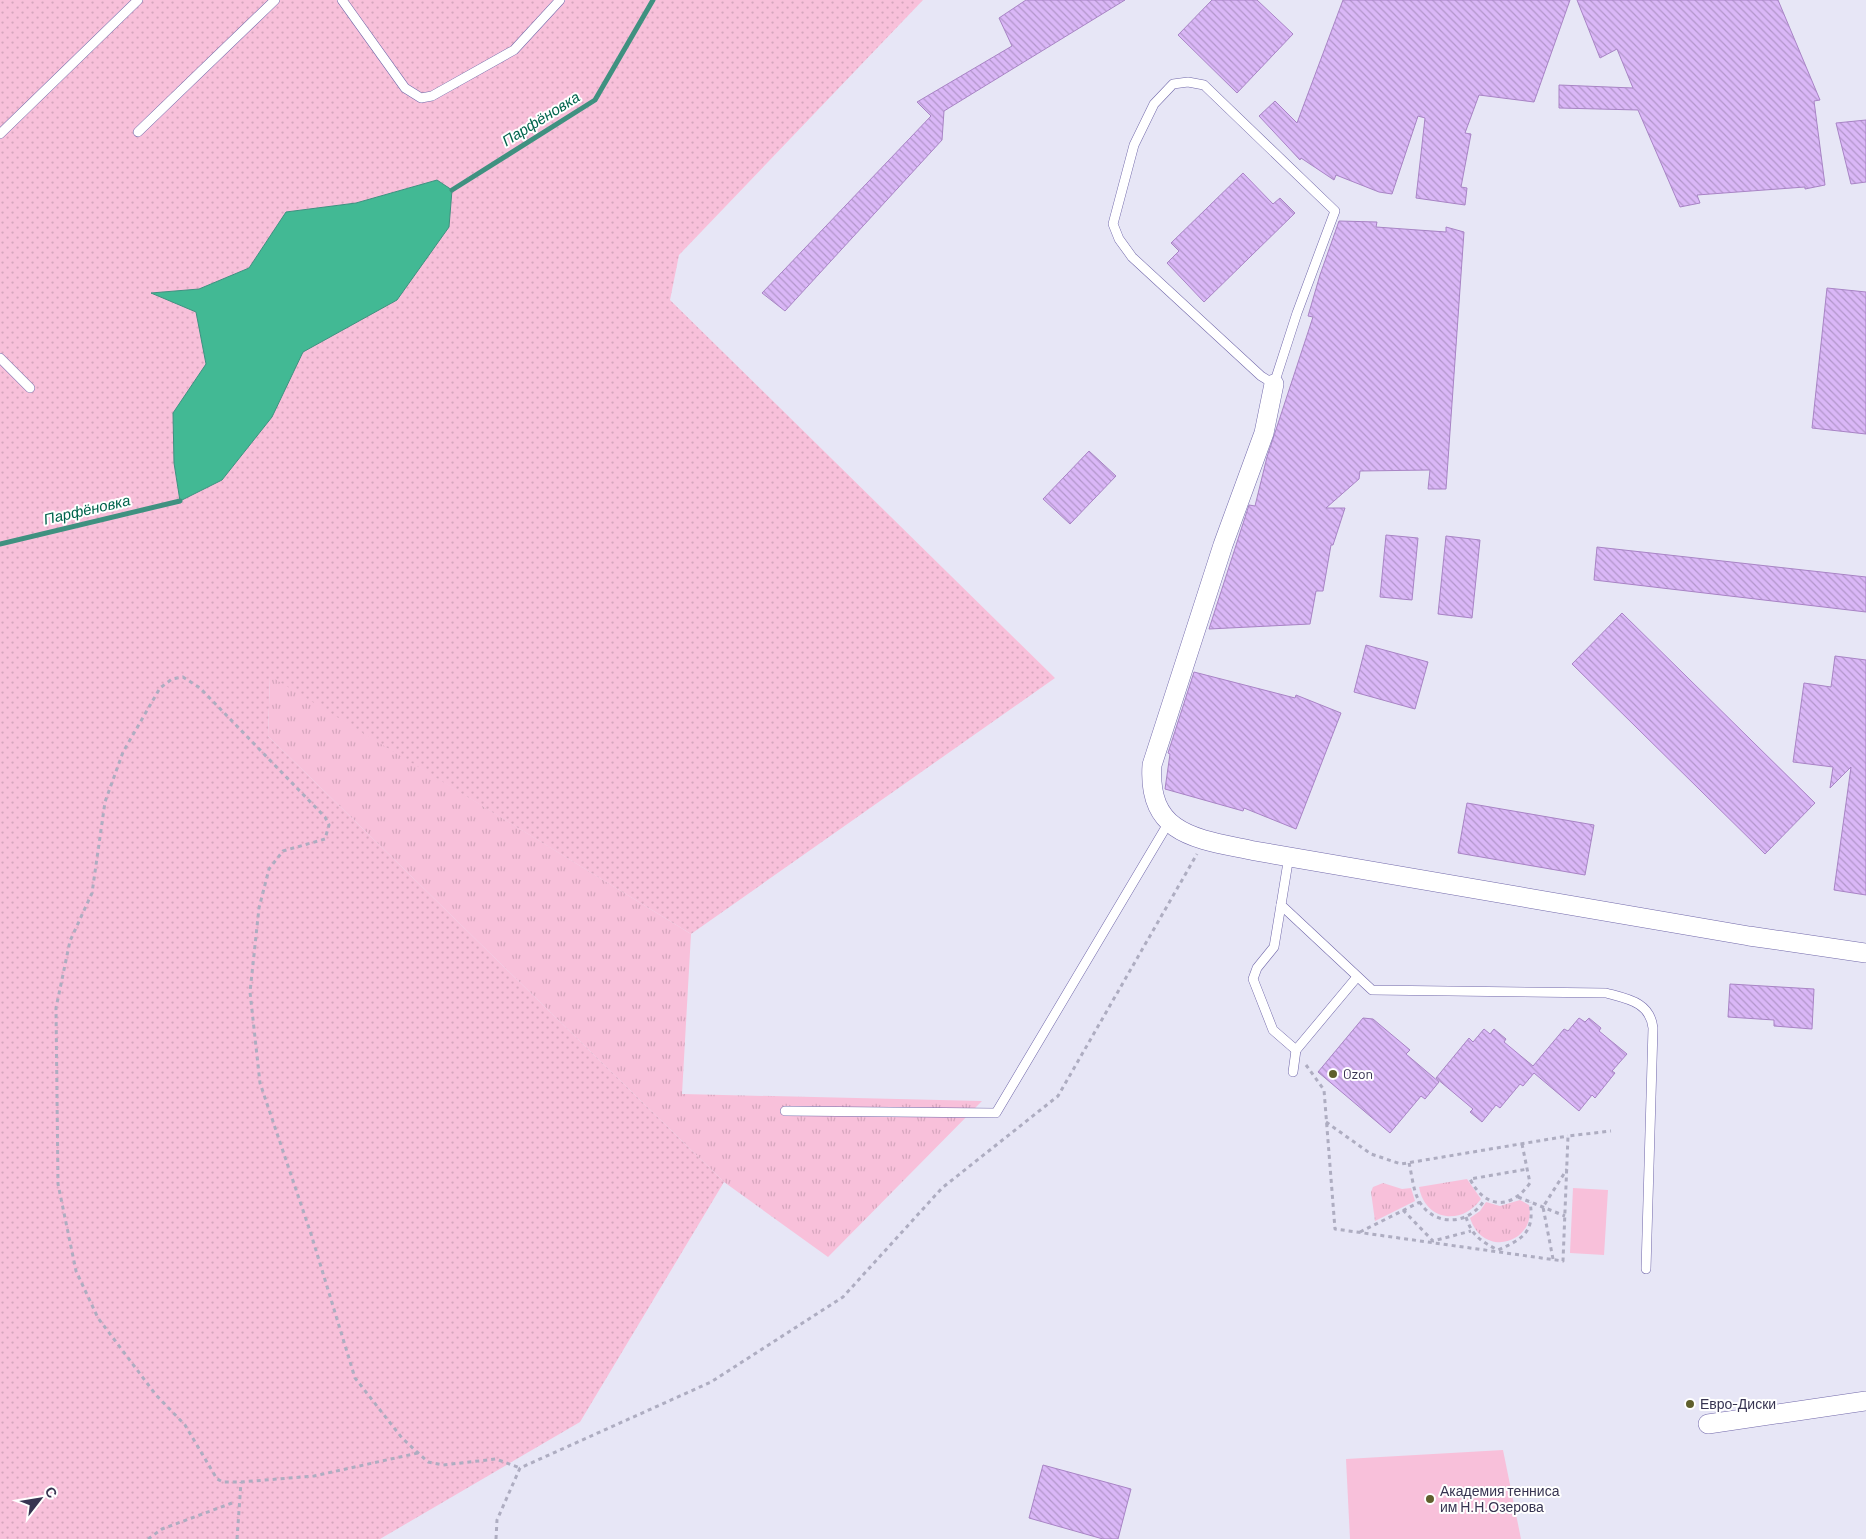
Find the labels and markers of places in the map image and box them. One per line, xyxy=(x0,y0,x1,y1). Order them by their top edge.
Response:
place label: Ozon xyxy=(1343,1065,1373,1082)
marker: Ozon xyxy=(1327,1068,1339,1080)
place label: Евро-Диски xyxy=(1700,1395,1776,1412)
marker: Евро-Диски xyxy=(1684,1398,1696,1410)
place label: Академия тенниса им Н.Н.Озерова xyxy=(1440,1482,1560,1515)
marker: Академия тенниса им Н.Н.Озерова xyxy=(1424,1493,1436,1505)

